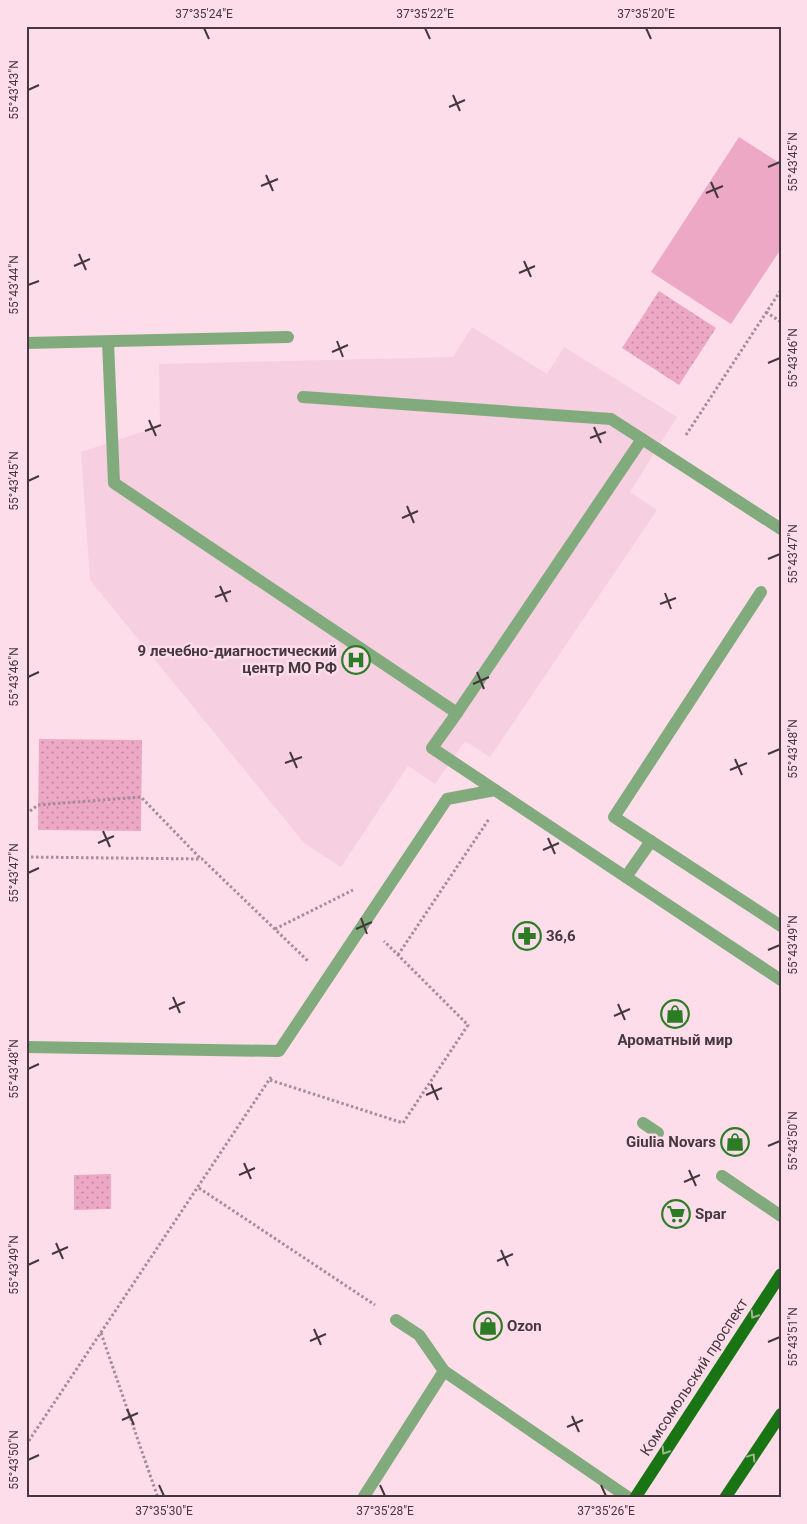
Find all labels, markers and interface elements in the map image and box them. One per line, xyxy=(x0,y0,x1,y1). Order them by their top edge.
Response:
text: 37°35'24"E xyxy=(175,7,233,21)
text: 37°35'22"E xyxy=(396,7,454,21)
text: 37°35'20"E xyxy=(617,7,675,21)
text: 55°43'43"N xyxy=(7,60,21,120)
text: 55°43'45"N xyxy=(786,132,800,192)
text: 55°43'44"N xyxy=(7,255,21,315)
text: 55°43'46"N xyxy=(786,328,800,388)
text: 55°43'45"N xyxy=(7,451,21,511)
text: 55°43'47"N xyxy=(786,524,800,584)
place label: 9 лечебно-диагностический центр МО РФ xyxy=(138,642,337,677)
hospital icon: 9 лечебно-диагностический центр МО РФ xyxy=(341,645,371,675)
text: 55°43'46"N xyxy=(7,647,21,707)
text: 55°43'48"N xyxy=(786,719,800,779)
text: 55°43'47"N xyxy=(7,843,21,903)
text: 55°43'49"N xyxy=(786,915,800,975)
pharmacy icon: 36,6 xyxy=(512,921,542,951)
place label: 36,6 xyxy=(546,927,576,945)
shop icon: Ароматный мир xyxy=(660,999,690,1029)
place label: Ароматный мир xyxy=(617,1031,733,1049)
text: 55°43'48"N xyxy=(7,1039,21,1099)
text: 55°43'50"N xyxy=(786,1111,800,1171)
shop icon: Giulia Novars xyxy=(720,1127,750,1157)
place label: Giulia Novars xyxy=(626,1133,716,1151)
supermarket icon: Spar xyxy=(661,1199,691,1229)
place label: Spar xyxy=(695,1205,727,1223)
text: 55°43'49"N xyxy=(7,1235,21,1295)
street label: Комсомольский проспект xyxy=(636,1295,752,1459)
text: 55°43'51"N xyxy=(786,1307,800,1367)
one-way arrow xyxy=(751,1309,760,1318)
shop icon: Ozon xyxy=(473,1311,503,1341)
place label: Ozon xyxy=(507,1317,542,1335)
text: 55°43'50"N xyxy=(7,1430,21,1490)
one-way arrow xyxy=(662,1445,672,1454)
one-way arrow xyxy=(746,1453,755,1463)
text: 37°35'30"E xyxy=(135,1504,193,1518)
text: 37°35'28"E xyxy=(356,1504,414,1518)
text: 37°35'26"E xyxy=(577,1504,635,1518)

